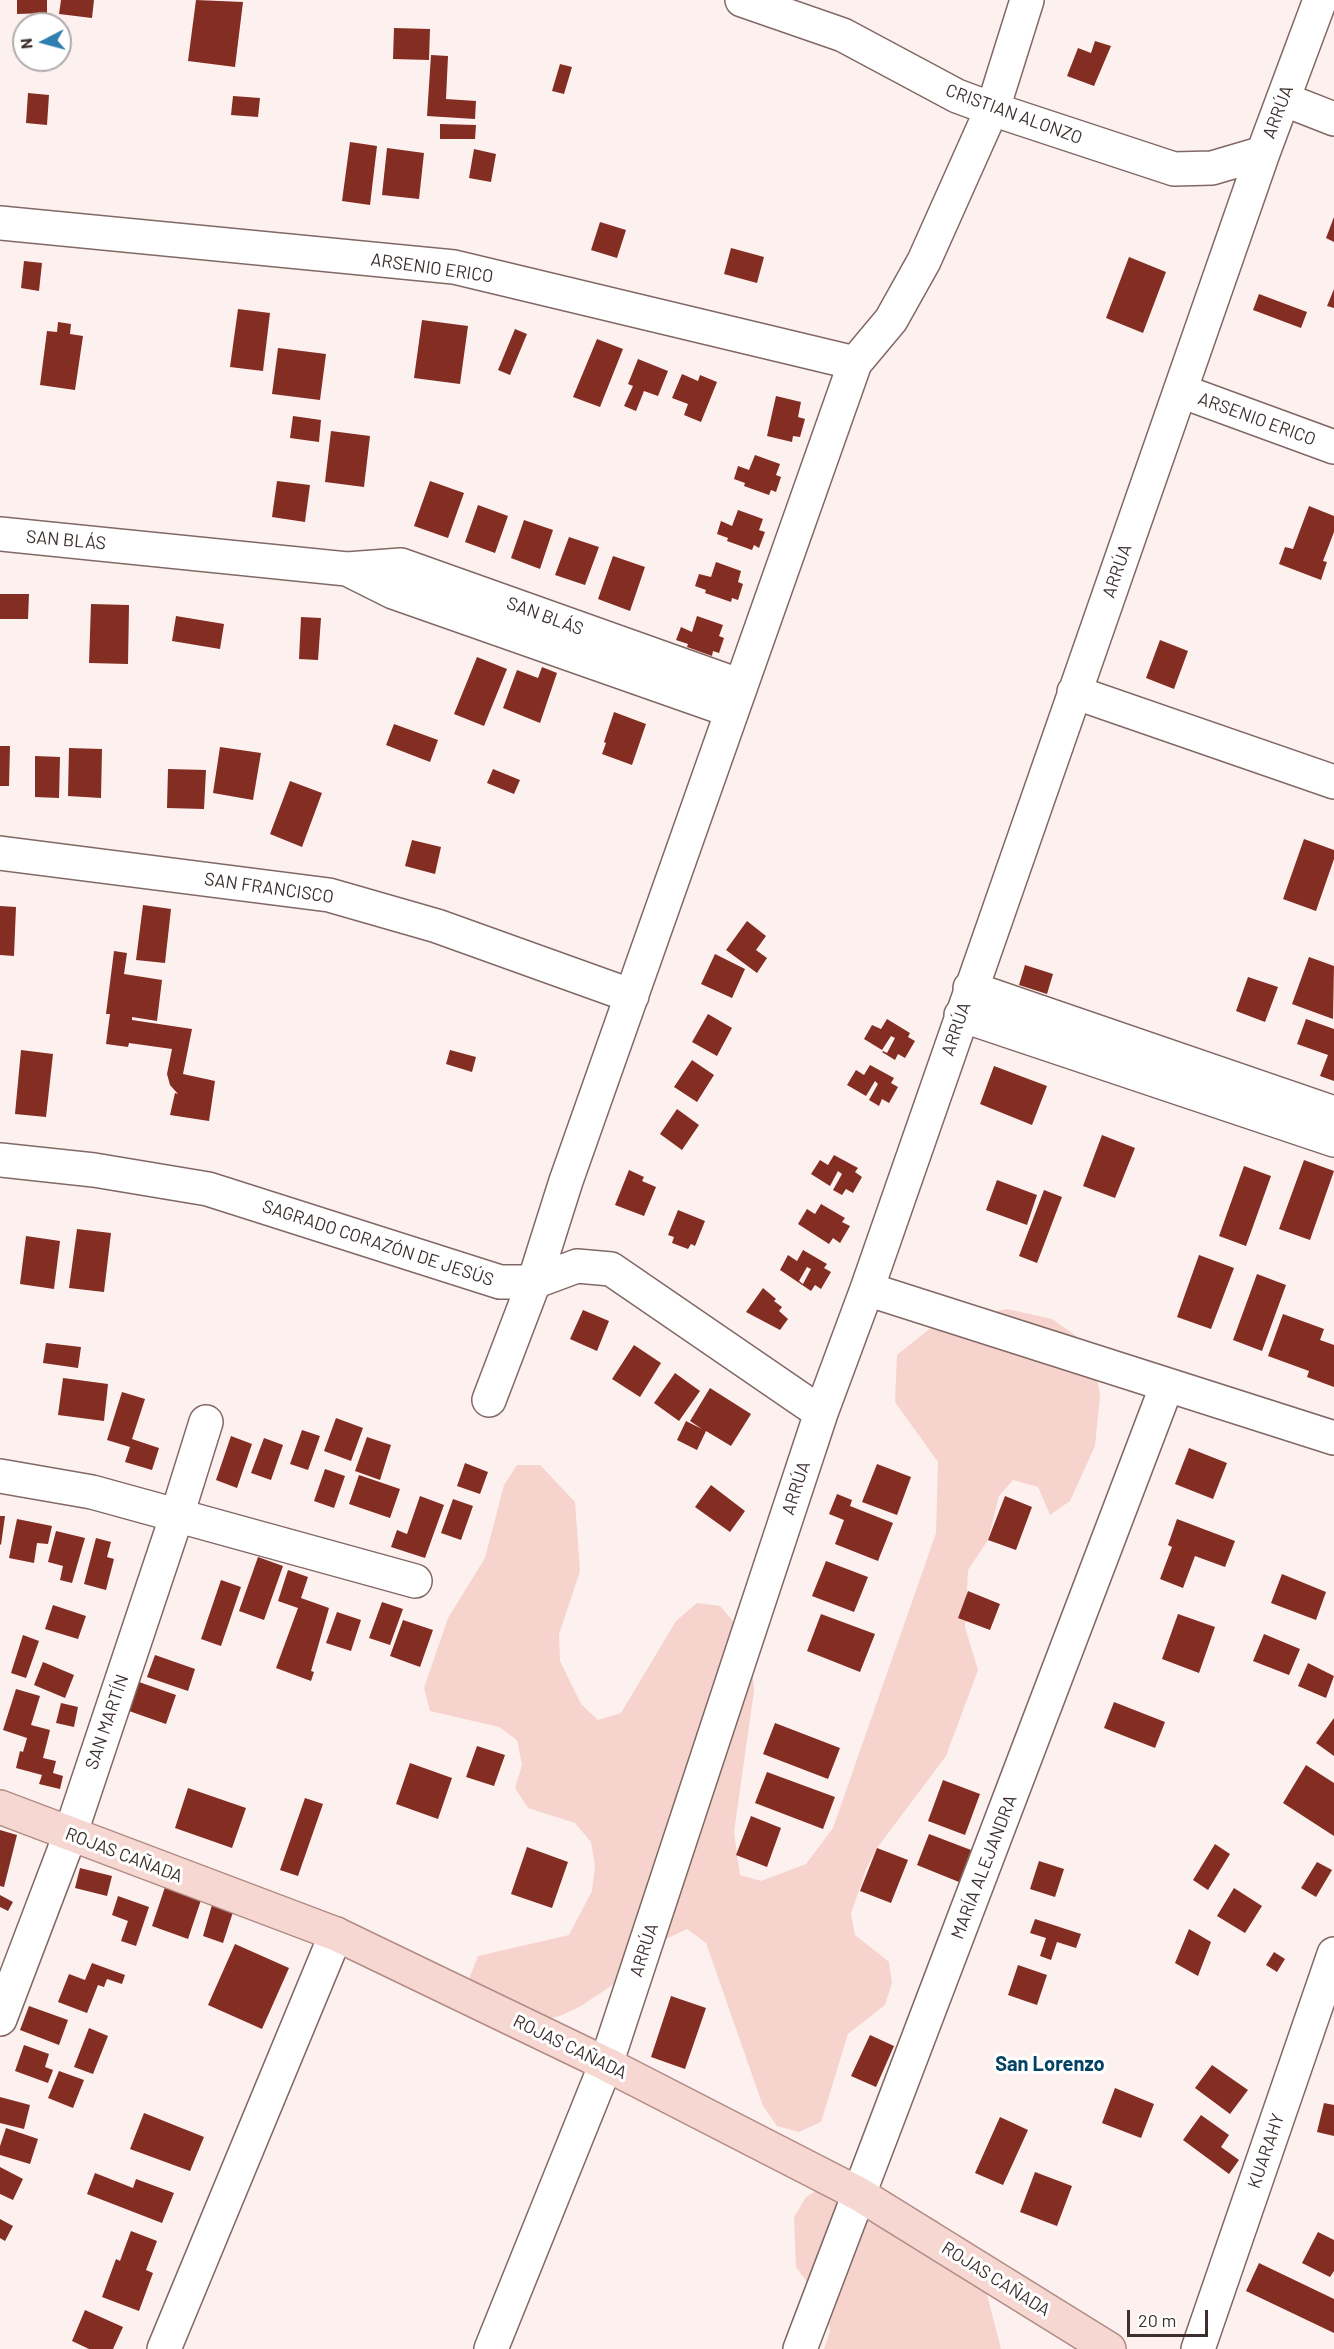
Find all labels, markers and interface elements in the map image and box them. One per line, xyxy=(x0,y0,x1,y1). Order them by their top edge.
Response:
north arrow xyxy=(12,12,72,72)
text: N xyxy=(16,37,36,50)
street label: CRISTIAN ALONZO xyxy=(943,79,1085,149)
street label: ARRÚA xyxy=(1258,82,1298,142)
street label: ARSENIO ERICO xyxy=(369,249,495,287)
street label: ARSENIO ERICO xyxy=(1195,388,1319,450)
street label: SAN BLÁS xyxy=(25,526,107,554)
street label: ARRÚA xyxy=(1098,541,1136,601)
street label: SAN BLÁS xyxy=(504,592,586,640)
street label: SAN FRANCISCO xyxy=(203,868,335,908)
street label: ARRÚA xyxy=(937,999,975,1059)
street label: SAGRADO CORAZÓN DE JESÚS xyxy=(259,1195,497,1291)
street label: ARRÚA xyxy=(777,1458,815,1518)
street label: SAN MARTÍN xyxy=(81,1672,133,1772)
street label: MARÍA ALEJANDRA xyxy=(947,1792,1021,1942)
street label: ROJAS CAÑADA xyxy=(62,1823,186,1887)
street label: ARRÚA xyxy=(625,1920,663,1980)
street label: ROJAS CAÑADA xyxy=(510,2010,630,2084)
district label: San Lorenzo xyxy=(995,2052,1105,2076)
street label: KUARAHY xyxy=(1243,2111,1289,2191)
street label: ROJAS CAÑADA xyxy=(938,2237,1054,2321)
scale bar xyxy=(1130,2298,1211,2336)
text: 20 m xyxy=(1138,2309,1176,2331)

